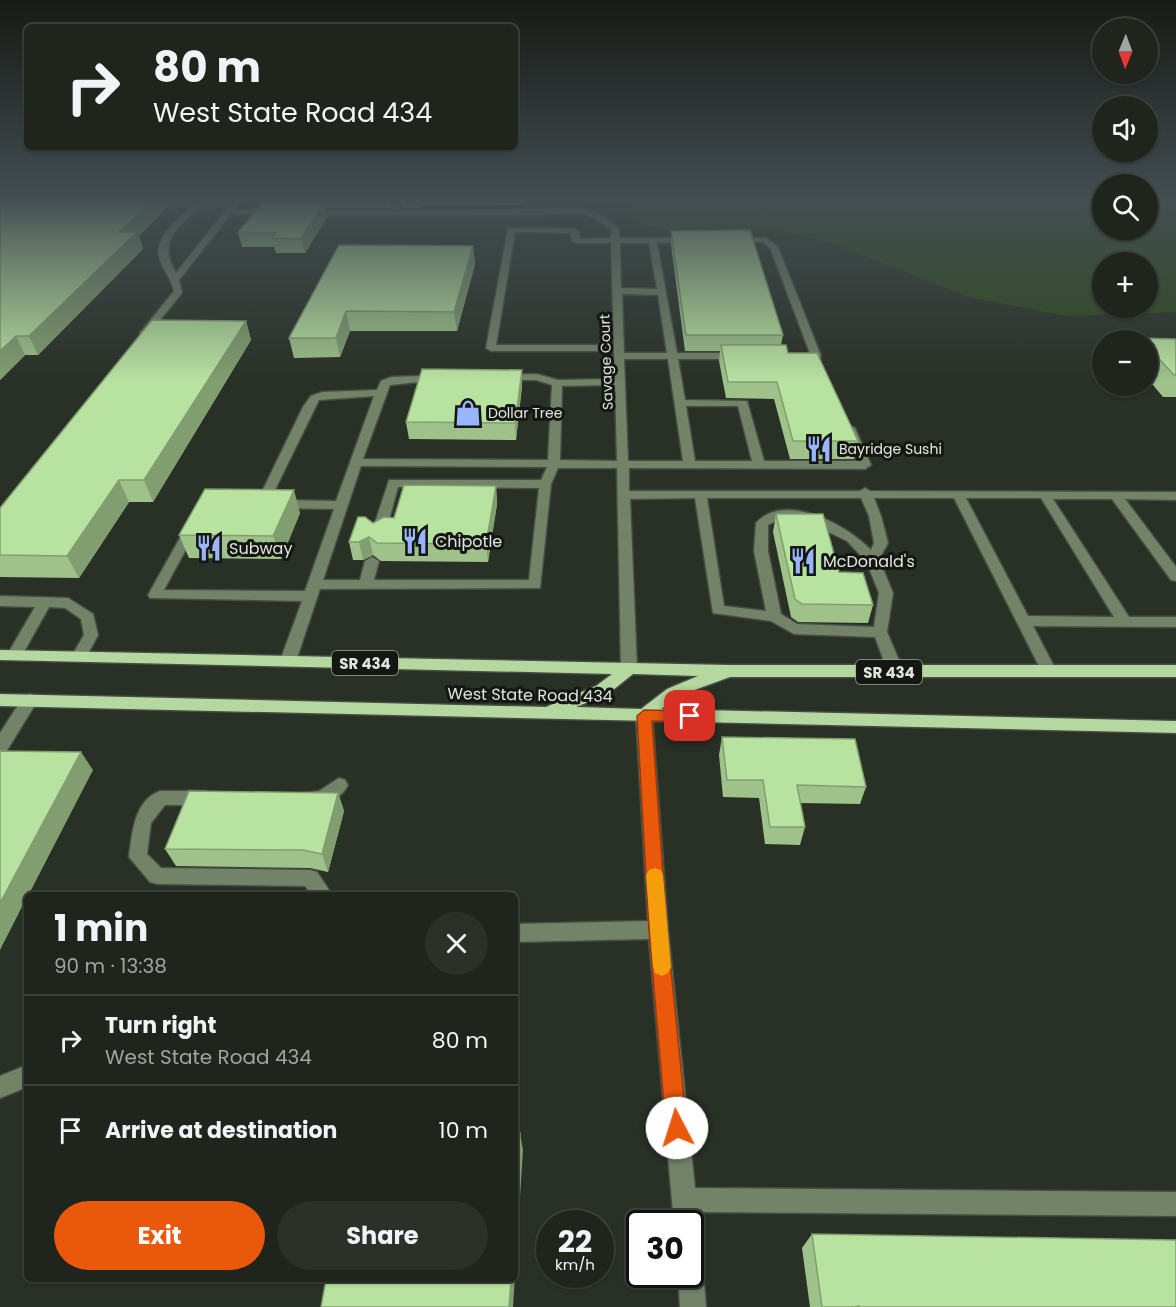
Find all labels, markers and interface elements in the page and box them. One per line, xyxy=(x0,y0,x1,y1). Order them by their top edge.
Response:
north arrow xyxy=(1092,18,1158,84)
map controls xyxy=(1092,18,1158,396)
text: 80 m xyxy=(153,38,261,97)
icon: right xyxy=(54,48,132,126)
text: West State Road 434 xyxy=(153,94,432,131)
button: sound xyxy=(1092,96,1158,162)
button: search xyxy=(1092,174,1158,240)
button: + xyxy=(1092,252,1158,318)
street label: Savage Court xyxy=(594,314,618,410)
button: − xyxy=(1092,330,1158,396)
shop icon: Dollar Tree xyxy=(453,398,483,428)
place label: Dollar Tree xyxy=(488,403,563,423)
restaurant icon: Bayridge Sushi xyxy=(804,434,834,464)
place label: Bayridge Sushi xyxy=(839,439,942,459)
restaurant icon: Chipotle xyxy=(400,526,430,556)
place label: Chipotle xyxy=(435,530,502,553)
restaurant icon: Subway xyxy=(194,533,224,563)
place label: Subway xyxy=(229,537,292,560)
restaurant icon: McDonald's xyxy=(788,546,818,576)
place label: McDonald's xyxy=(823,550,915,573)
road number: SR 434 xyxy=(332,651,398,675)
road number: SR 434 xyxy=(856,660,922,684)
street label: West State Road 434 xyxy=(447,682,613,708)
pin xyxy=(664,690,715,741)
icon: arrive xyxy=(673,699,706,732)
text: 1 min xyxy=(54,903,148,954)
button: close xyxy=(425,912,488,975)
text: 90 m · 13:38 xyxy=(54,952,167,980)
text: Turn right xyxy=(105,1010,216,1041)
icon: right xyxy=(54,1024,87,1057)
text: 80 m xyxy=(432,1025,488,1056)
text: West State Road 434 xyxy=(105,1043,312,1071)
position arrow xyxy=(645,1096,709,1160)
icon: arrive xyxy=(54,1114,87,1147)
text: Arrive at destination xyxy=(105,1115,337,1146)
text: 10 m xyxy=(439,1115,488,1146)
button: Exit xyxy=(54,1201,265,1270)
button: Share xyxy=(277,1201,488,1270)
speed limit sign: 30 xyxy=(626,1210,704,1288)
text: 22 xyxy=(558,1220,592,1263)
text: km/h xyxy=(555,1254,595,1275)

